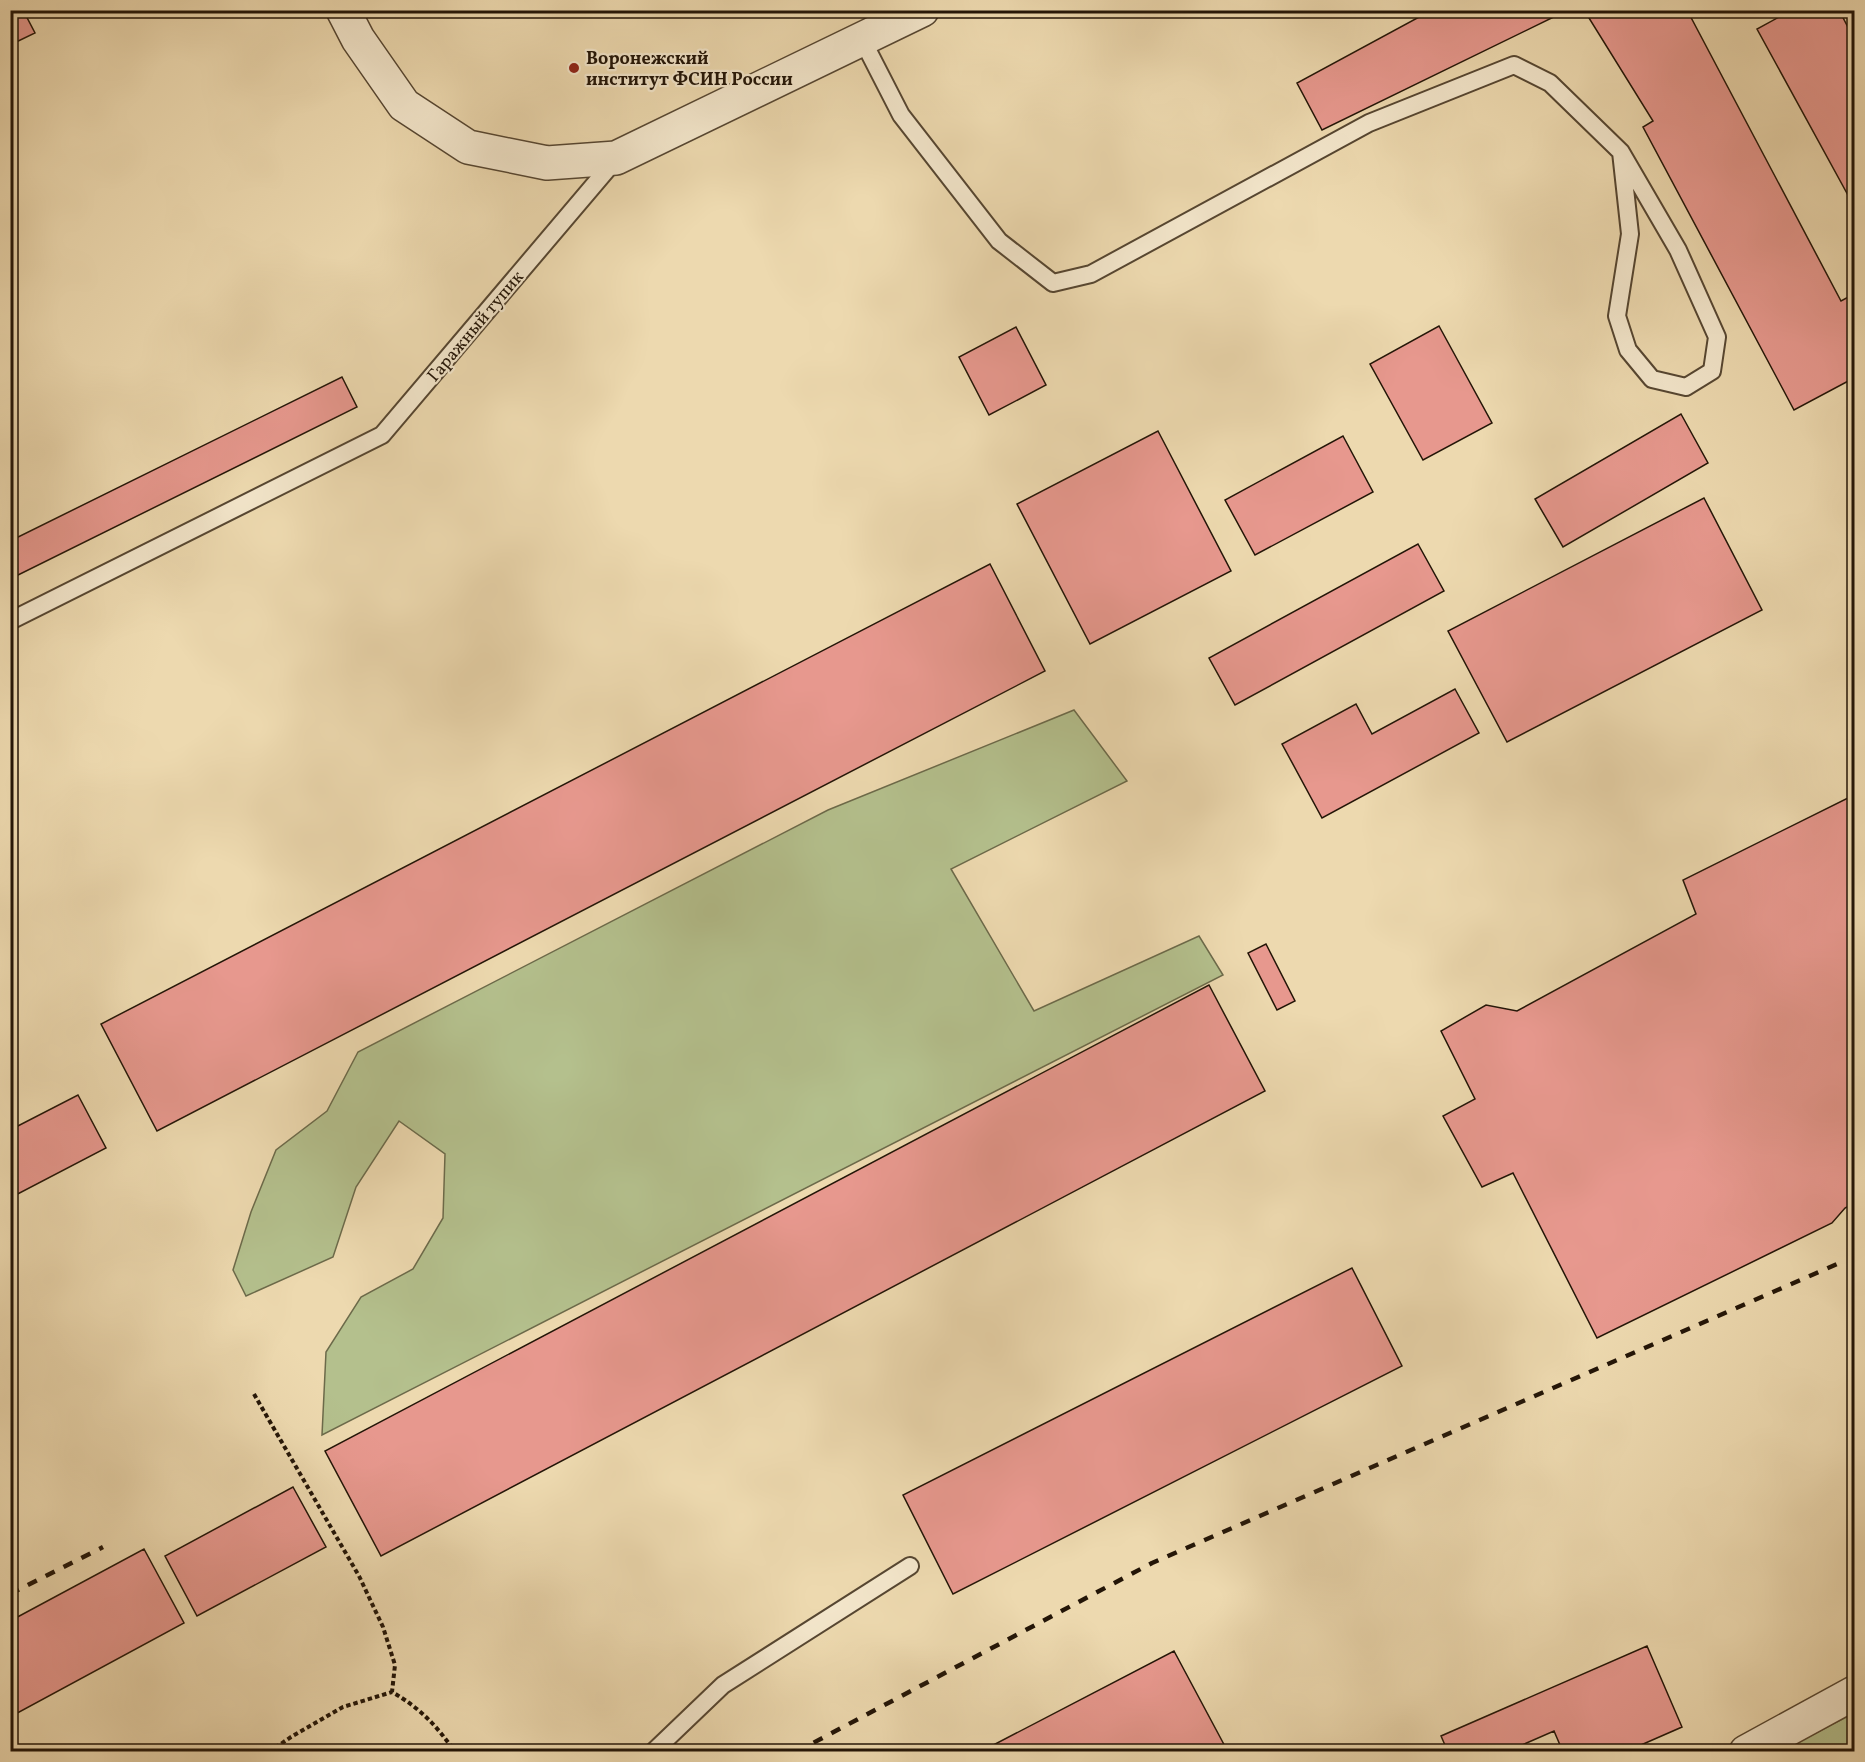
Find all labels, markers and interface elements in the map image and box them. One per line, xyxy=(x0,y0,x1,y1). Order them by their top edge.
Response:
place label: Воронежский институт ФСИН России xyxy=(586,47,793,93)
marker: Воронежский институт ФСИН России xyxy=(567,61,581,75)
street label: Гаражный тупик xyxy=(422,266,530,388)

